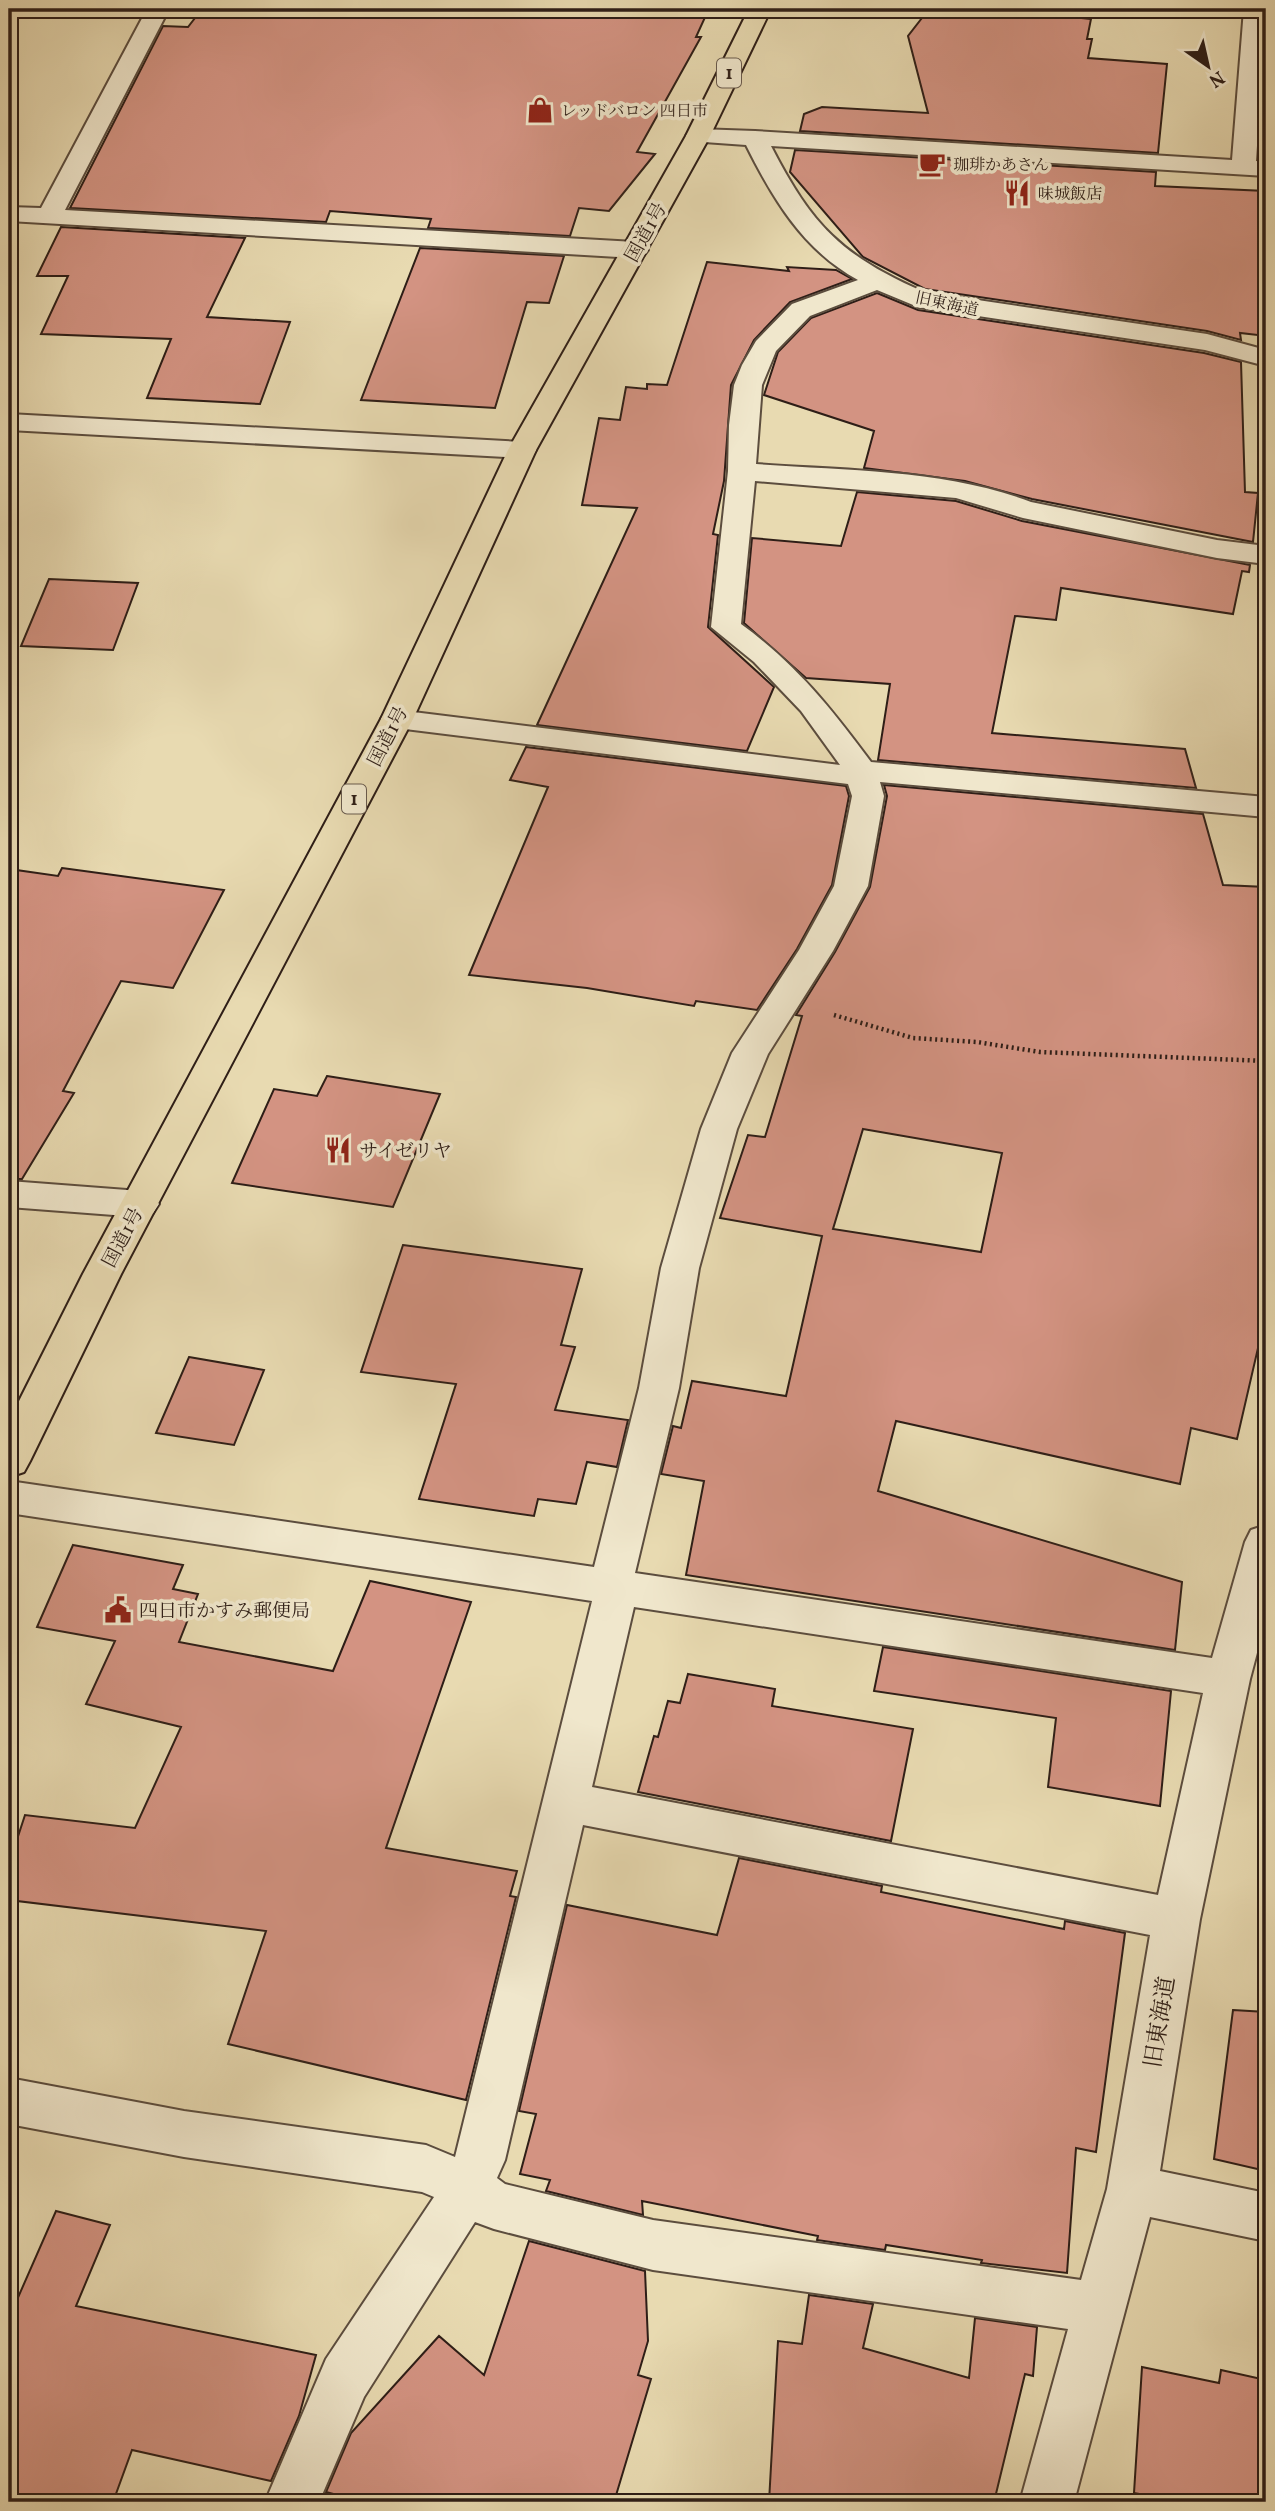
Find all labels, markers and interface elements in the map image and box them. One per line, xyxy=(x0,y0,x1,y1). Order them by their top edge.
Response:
north arrow xyxy=(1174,32,1244,102)
road number: 1 xyxy=(717,58,741,88)
text: N xyxy=(1203,64,1229,93)
shop icon: レッドバロン 四日市 xyxy=(525,95,555,125)
place label: レッドバロン 四日市 xyxy=(561,101,708,123)
cafe icon: 珈琲かあさん xyxy=(917,149,947,179)
place label: 珈琲かあさん xyxy=(953,155,1049,177)
restaurant icon: 味城飯店 xyxy=(1002,178,1032,208)
place label: 味城飯店 xyxy=(1038,184,1102,206)
street label: 国道1号 xyxy=(620,199,674,267)
street label: 旧東海道 xyxy=(913,288,980,322)
street label: 国道1号 xyxy=(363,702,415,771)
road number: 1 xyxy=(342,784,366,814)
restaurant icon: サイゼリヤ xyxy=(323,1135,353,1165)
place label: サイゼリヤ xyxy=(359,1139,452,1165)
street label: 国道1号 xyxy=(97,1203,150,1272)
public building icon: 四日市かすみ郵便局 xyxy=(103,1595,133,1625)
place label: 四日市かすみ郵便局 xyxy=(139,1599,310,1625)
street label: 旧東海道 xyxy=(1138,1974,1184,2070)

